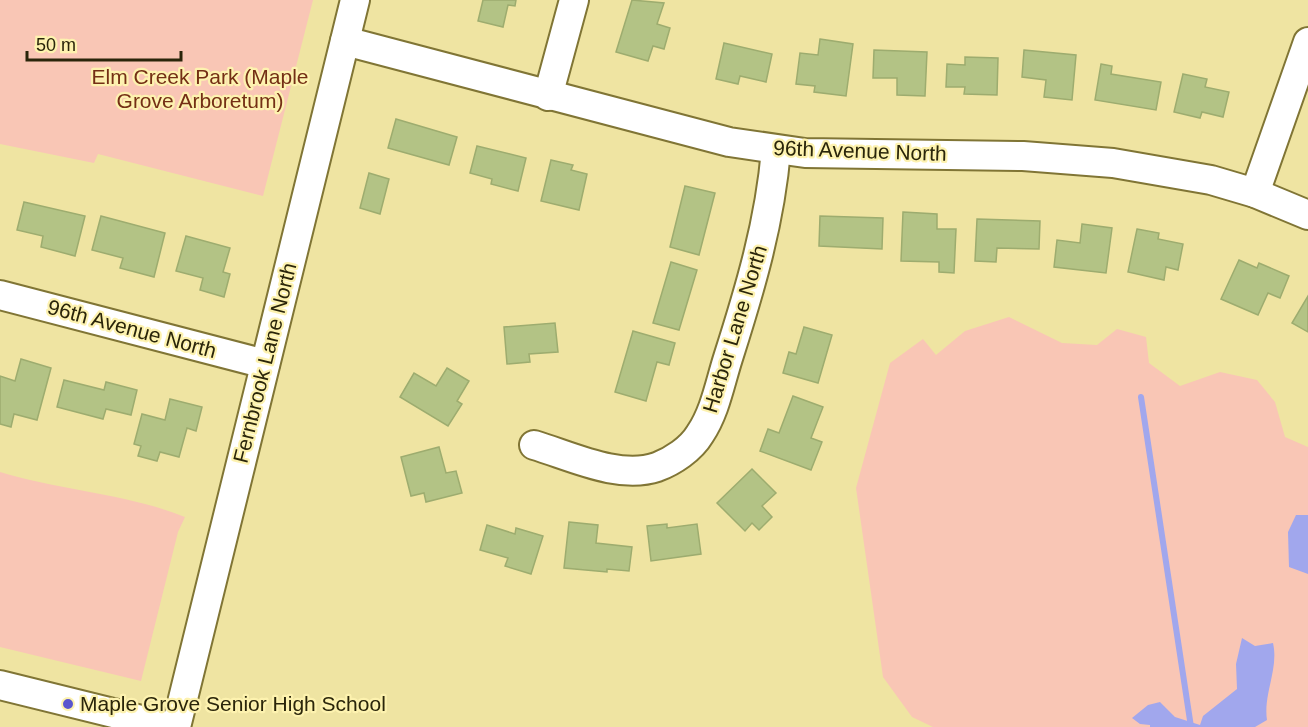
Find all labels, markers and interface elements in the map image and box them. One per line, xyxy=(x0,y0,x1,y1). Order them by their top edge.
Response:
scale bar xyxy=(27,24,182,62)
text: 50 m xyxy=(36,35,76,55)
park label: Elm Creek Park (Maple Grove Arboretum) xyxy=(91,65,309,112)
street label: 96th Avenue North xyxy=(773,136,947,165)
street label: Harbor Lane North xyxy=(698,242,771,415)
street label: Fernbrook Lane North xyxy=(229,260,301,465)
street label: 96th Avenue North xyxy=(45,295,219,362)
place label: Maple Grove Senior High School xyxy=(80,692,386,715)
marker: Maple Grove Senior High School xyxy=(61,697,75,711)

